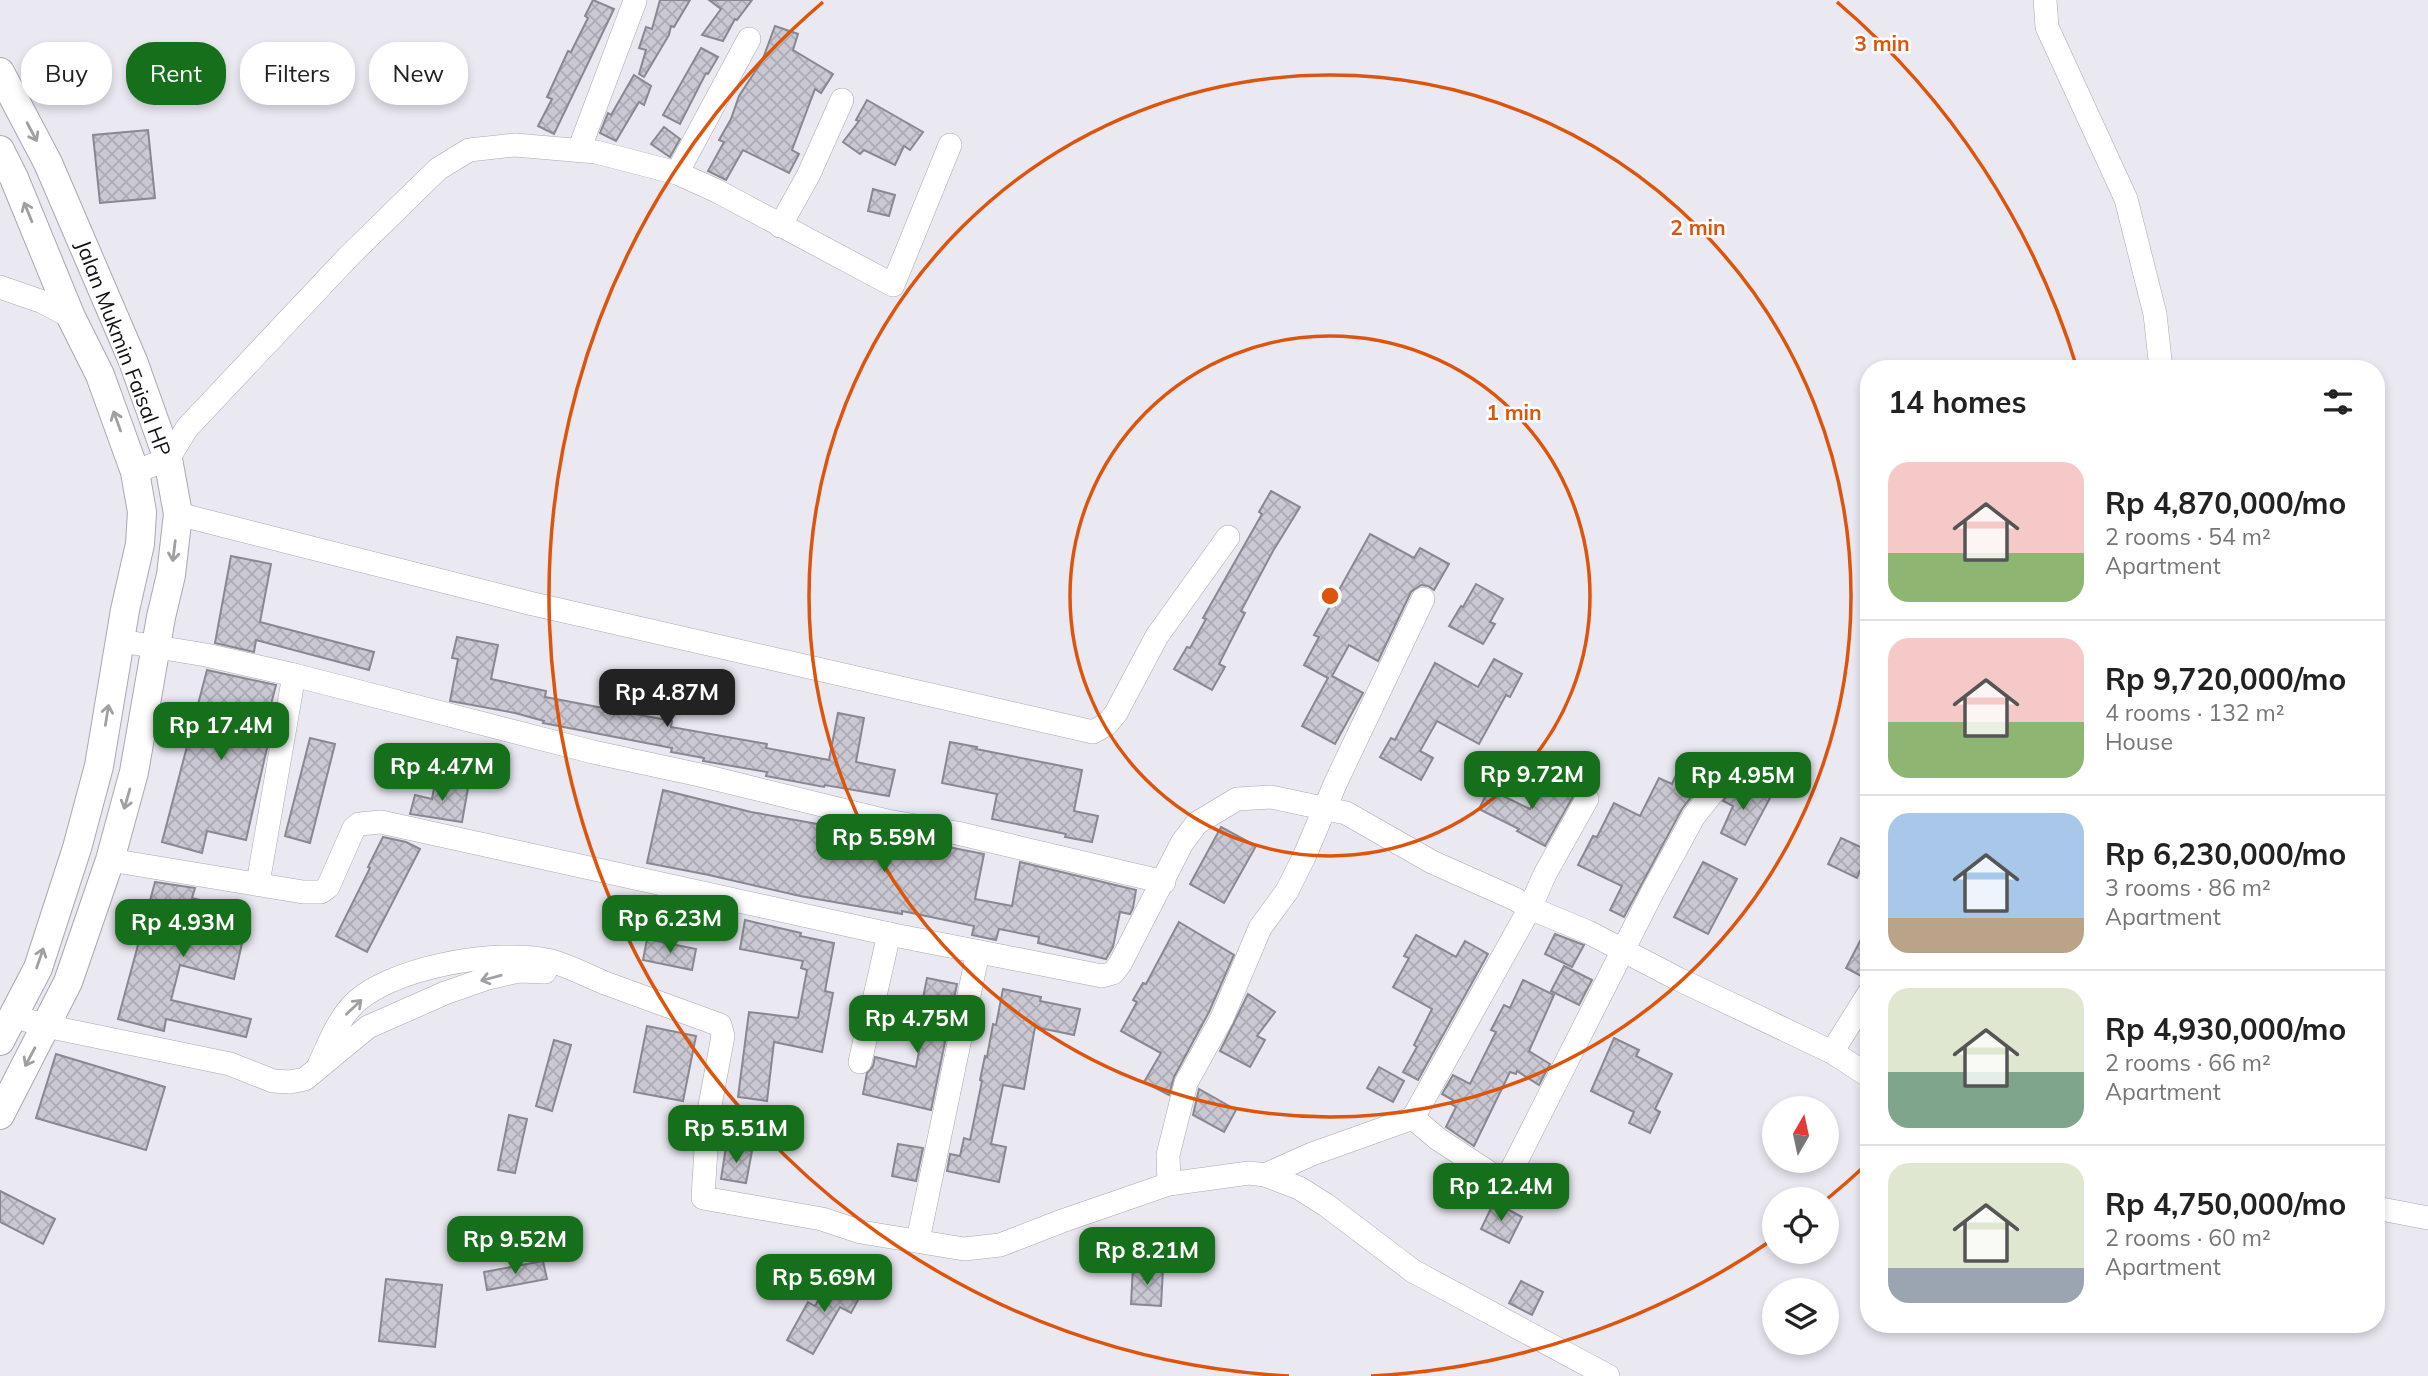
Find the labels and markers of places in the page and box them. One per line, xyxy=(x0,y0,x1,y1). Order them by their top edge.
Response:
centre of rings xyxy=(1318,584,1342,608)
pin: Rp 4.87M xyxy=(595,670,739,729)
pin: Rp 17.4M xyxy=(149,702,293,762)
pin: Rp 4.47M xyxy=(370,744,514,803)
pin: Rp 9.72M xyxy=(1460,752,1604,811)
pin: Rp 4.95M xyxy=(1671,752,1815,812)
pin: Rp 5.59M xyxy=(812,814,956,874)
pin: Rp 6.23M xyxy=(598,895,742,955)
pin: Rp 4.93M xyxy=(111,900,255,959)
pin: Rp 4.75M xyxy=(845,996,989,1055)
pin: Rp 5.51M xyxy=(664,1106,808,1165)
pin: Rp 12.4M xyxy=(1429,1164,1573,1223)
pin: Rp 9.52M xyxy=(443,1216,587,1276)
pin: Rp 8.21M xyxy=(1075,1228,1219,1287)
pin: Rp 5.69M xyxy=(752,1254,896,1314)

